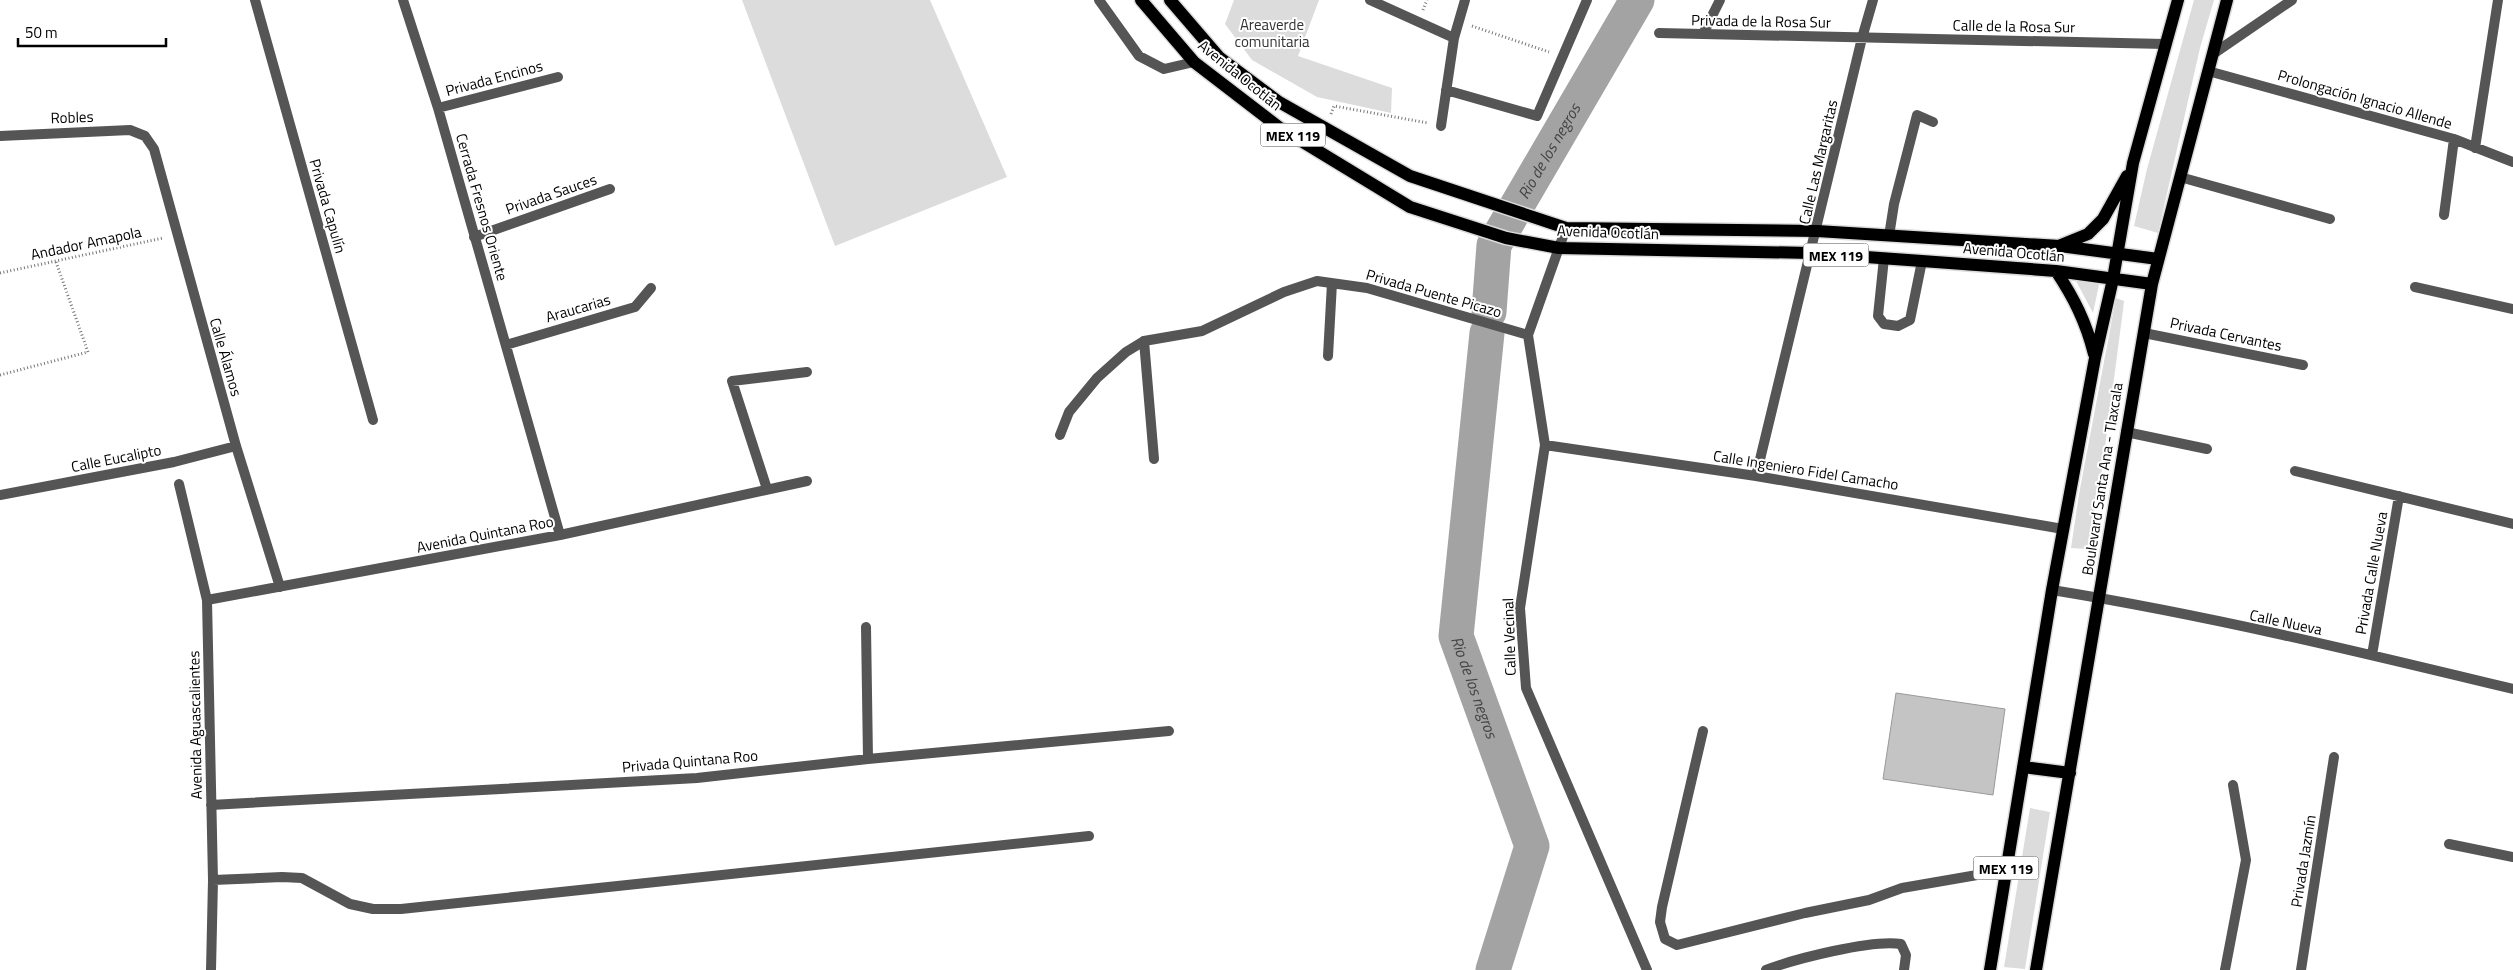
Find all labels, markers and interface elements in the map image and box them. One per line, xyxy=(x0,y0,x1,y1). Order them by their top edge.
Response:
street label: Privada de la Rosa Sur xyxy=(1691,8,1831,34)
park label: Areaverde comunitaria xyxy=(1235,13,1310,53)
street label: Calle de la Rosa Sur xyxy=(1952,13,2076,39)
scale bar xyxy=(18,15,165,47)
text: 50 m xyxy=(25,21,58,44)
street label: Avenida Ocotlán xyxy=(1193,34,1287,116)
street label: Privada Encinos xyxy=(443,54,545,102)
street label: Prolongación Ignacio Allende xyxy=(2275,63,2455,135)
street label: Calle Las Margaritas xyxy=(1792,97,1844,227)
water label: Rio de los negros xyxy=(1512,98,1587,203)
street label: Robles xyxy=(50,105,94,129)
road number: MEX 119 xyxy=(1260,124,1326,146)
street label: Cerrada Fresnos Oriente xyxy=(450,131,514,283)
street label: Privada Capulín xyxy=(304,156,352,256)
street label: Privada Sauces xyxy=(502,168,600,220)
street label: Avenida Ocotlán xyxy=(1557,219,1659,245)
street label: Andador Amapola xyxy=(29,220,144,266)
street label: Avenida Ocotlán xyxy=(1962,236,2066,268)
road number: MEX 119 xyxy=(1804,244,1868,266)
street label: Privada Puente Picazo xyxy=(1363,263,1505,323)
street label: Araucarias xyxy=(543,288,613,328)
street label: Privada Cervantes xyxy=(2168,311,2284,357)
street label: Calle Álamos xyxy=(204,315,248,399)
street label: Boulevard Santa Ana - Tlaxcala xyxy=(2075,381,2129,577)
street label: Calle Eucalipto xyxy=(69,438,163,478)
street label: Calle Ingeniero Fidel Camacho xyxy=(1712,444,1900,496)
street label: Avenida Quintana Roo xyxy=(414,509,556,559)
street label: Privada Calle Nueva xyxy=(2349,509,2393,636)
street label: Calle Vecinal xyxy=(1496,598,1522,676)
street label: Calle Nueva xyxy=(2248,603,2325,641)
water label: Rio de los negros xyxy=(1445,633,1504,743)
street label: Avenida Aguascalientes xyxy=(182,650,208,799)
street label: Privada Quintana Roo xyxy=(621,744,759,778)
street label: Privada Jazmín xyxy=(2284,813,2322,909)
road number: MEX 119 xyxy=(1974,856,2038,880)

